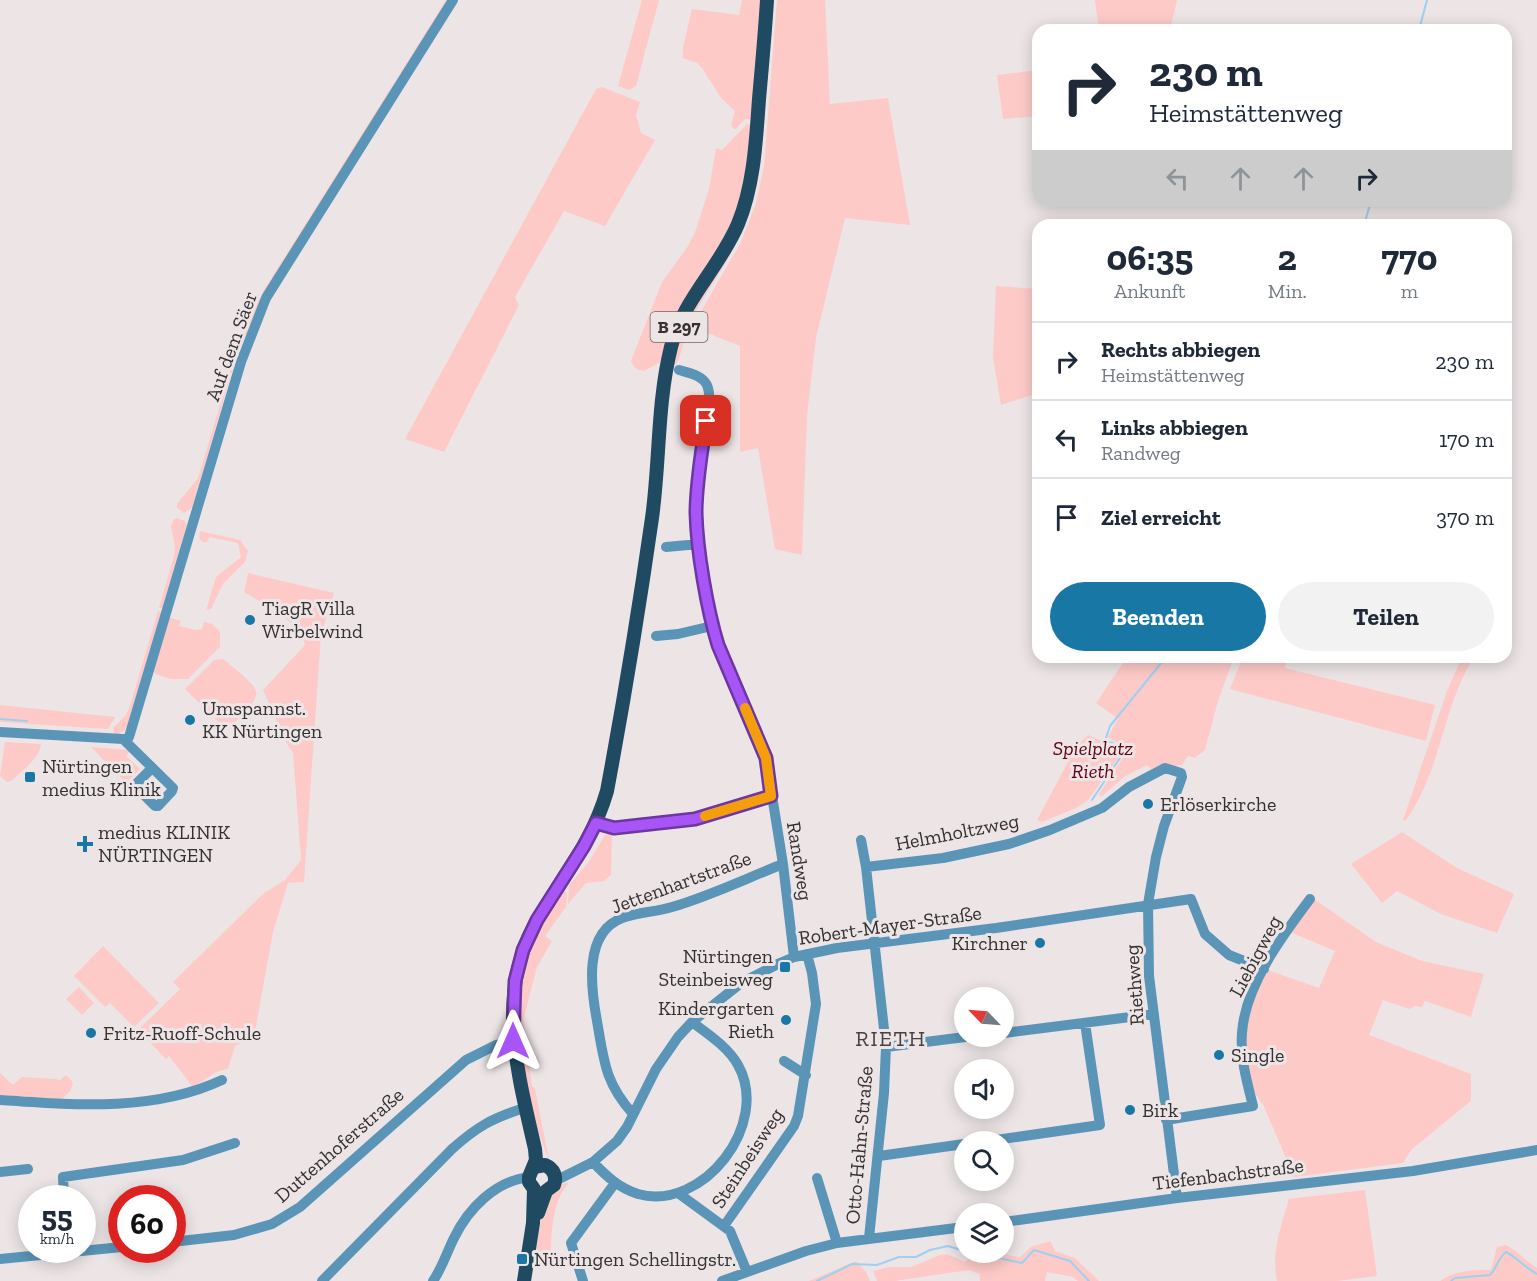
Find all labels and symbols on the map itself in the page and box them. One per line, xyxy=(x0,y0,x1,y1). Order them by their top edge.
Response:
street label: Auf dem Säer xyxy=(200,288,262,404)
road number: B 297 xyxy=(650,312,708,342)
pin xyxy=(680,395,731,446)
place label: TiagR Villa Wirbelwind xyxy=(262,596,363,643)
marker: TiagR Villa Wirbelwind xyxy=(243,613,257,627)
place label: Umspannst. KK Nürtingen xyxy=(202,696,323,743)
marker: Umspannst. KK Nürtingen xyxy=(183,713,197,727)
park label: Spielplatz Rieth xyxy=(1053,736,1133,783)
place label: Nürtingen medius Klinik xyxy=(42,754,162,801)
marker: Nürtingen medius Klinik xyxy=(23,770,37,784)
place label: Erlöserkirche xyxy=(1160,792,1276,816)
marker: Erlöserkirche xyxy=(1141,797,1155,811)
street label: Helmholtzweg xyxy=(893,808,1021,856)
place label: medius KLINIK NÜRTINGEN xyxy=(98,820,230,867)
street label: Randweg xyxy=(782,820,818,902)
marker: medius KLINIK NÜRTINGEN xyxy=(76,835,94,853)
street label: Jettenhartstraße xyxy=(608,846,754,918)
street label: Robert-Mayer-Straße xyxy=(797,900,983,950)
street label: Liebigweg xyxy=(1224,911,1286,1001)
place label: Kirchner xyxy=(951,931,1028,955)
marker: Kirchner xyxy=(1033,936,1047,950)
place label: Nürtingen Steinbeisweg xyxy=(659,944,774,991)
street label: Riethweg xyxy=(1119,944,1149,1026)
marker: Nürtingen Steinbeisweg xyxy=(778,960,792,974)
north arrow xyxy=(954,987,1014,1047)
place label: Kindergarten Rieth xyxy=(658,996,775,1043)
position arrow xyxy=(481,1009,545,1073)
marker: Kindergarten Rieth xyxy=(779,1013,793,1027)
place label: Fritz-Ruoff-Schule xyxy=(103,1021,261,1045)
district label: RIETH xyxy=(855,1025,927,1052)
marker: Fritz-Ruoff-Schule xyxy=(84,1026,98,1040)
place label: Single xyxy=(1231,1043,1284,1067)
marker: Single xyxy=(1212,1048,1226,1062)
street label: Otto-Hahn-Straße xyxy=(840,1065,878,1225)
street label: Duttenhoferstraße xyxy=(270,1082,408,1208)
place label: Birk xyxy=(1142,1098,1179,1122)
street label: Steinbeisweg xyxy=(706,1103,788,1213)
marker: Birk xyxy=(1123,1103,1137,1117)
street label: Tiefenbachstraße xyxy=(1151,1153,1305,1195)
speed limit sign: 60 xyxy=(108,1185,186,1263)
place label: Nürtingen Schellingstr. xyxy=(534,1247,736,1271)
marker: Nürtingen Schellingstr. xyxy=(515,1252,529,1266)

